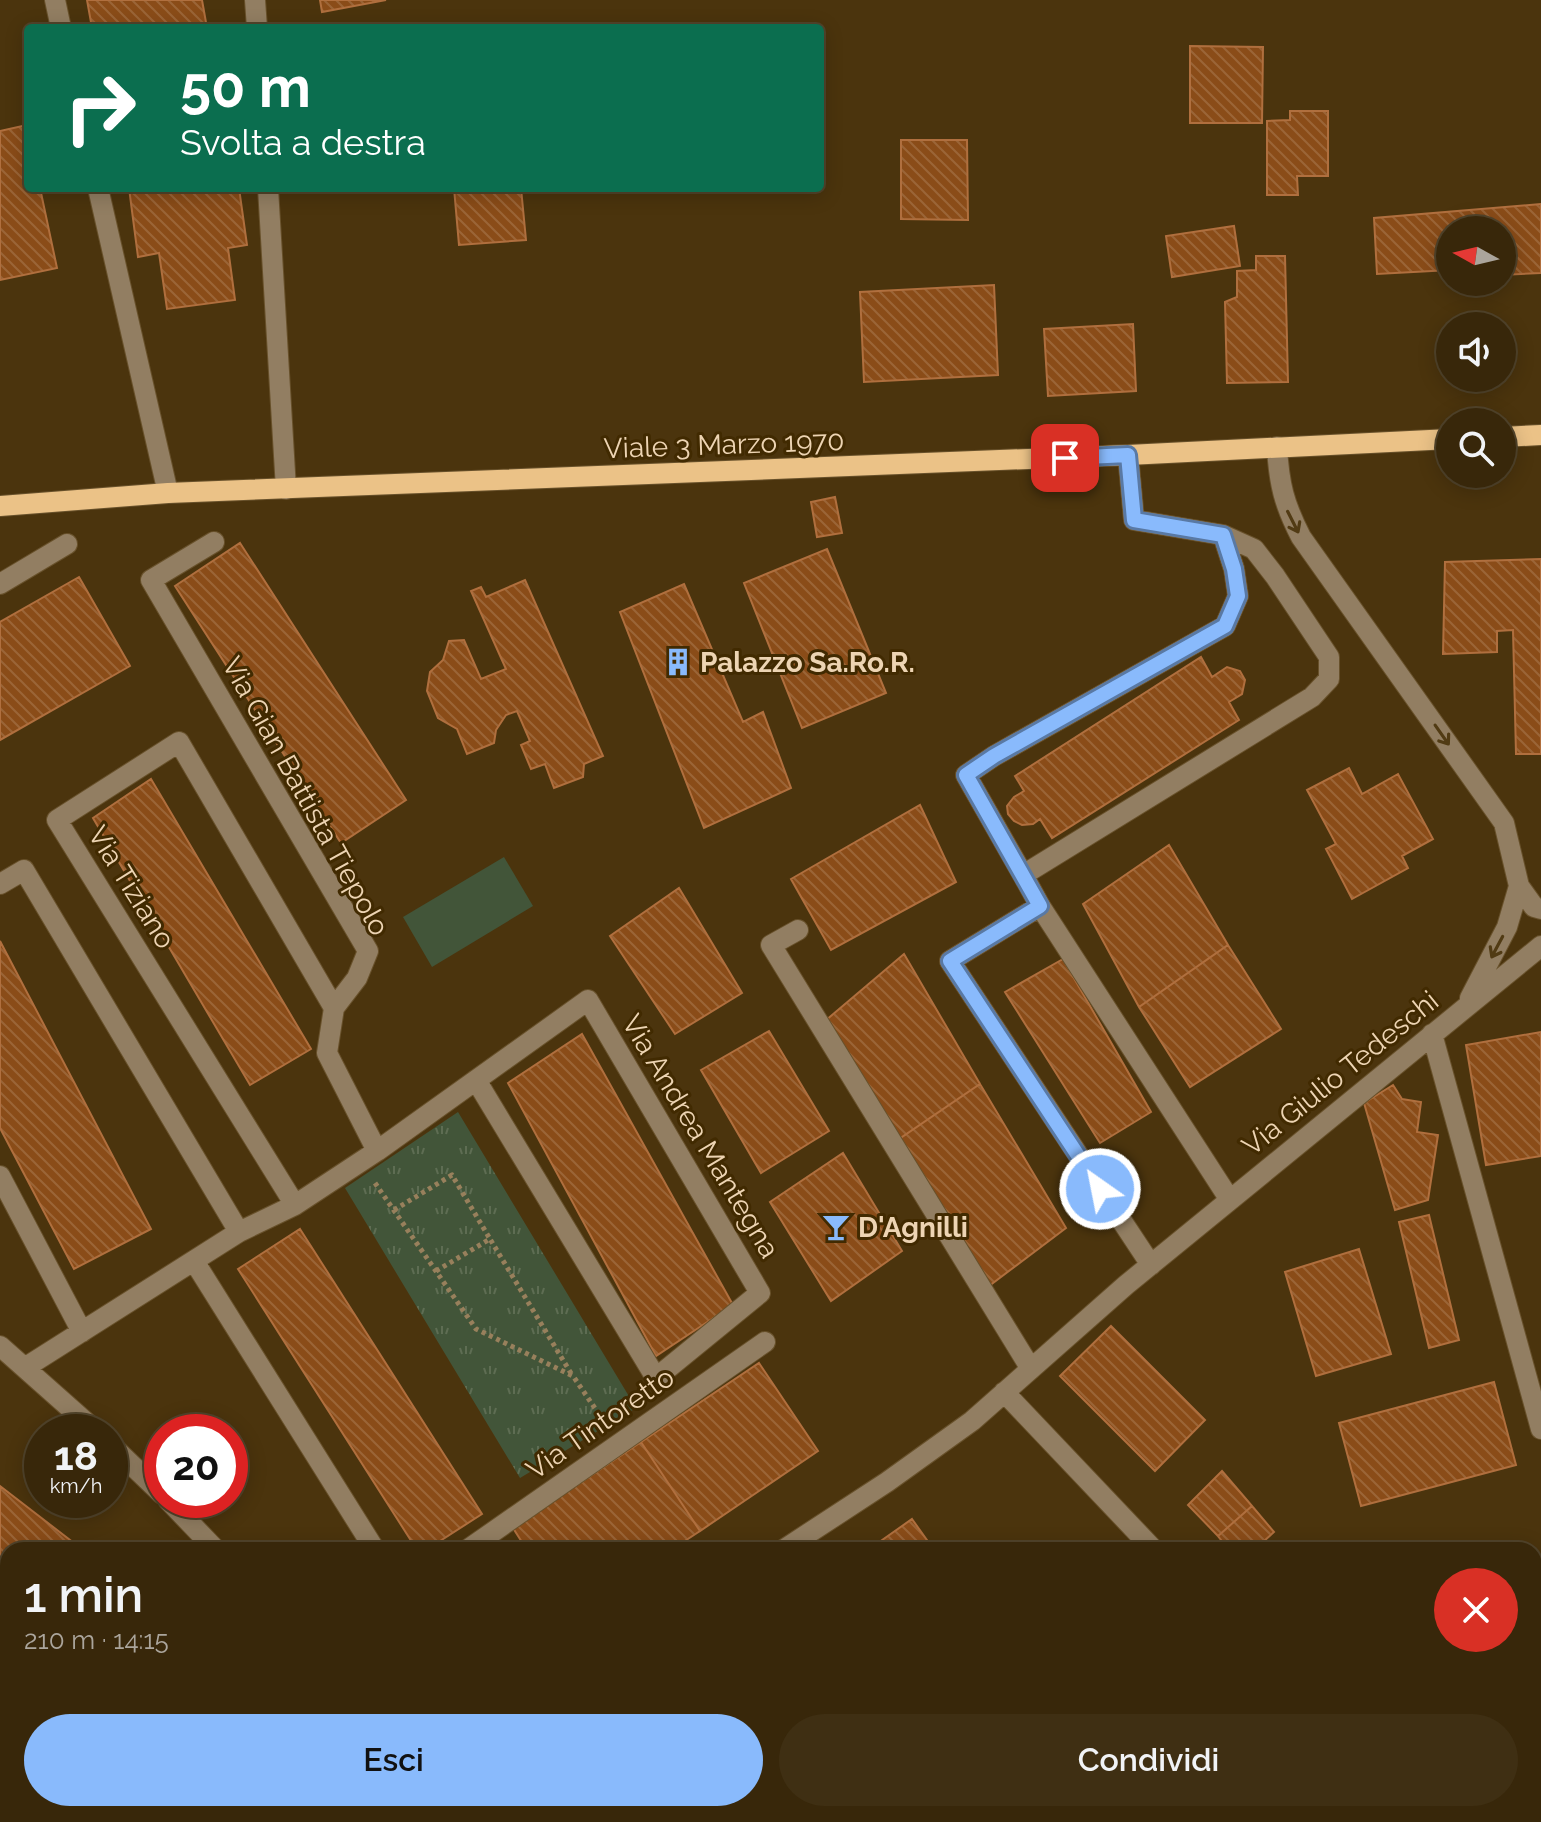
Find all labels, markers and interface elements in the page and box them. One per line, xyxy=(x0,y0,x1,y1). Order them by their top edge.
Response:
text: 50 m xyxy=(180,54,311,120)
icon: right xyxy=(48,56,152,160)
text: Svolta a destra xyxy=(180,121,426,163)
north arrow xyxy=(1436,216,1516,296)
map controls xyxy=(1436,216,1516,488)
button: sound xyxy=(1436,312,1516,392)
button: search xyxy=(1436,408,1516,488)
street label: Viale 3 Marzo 1970 xyxy=(603,424,845,465)
pin xyxy=(1031,424,1099,492)
icon: arrive xyxy=(1043,436,1087,480)
one-way arrow xyxy=(1286,510,1302,534)
place label: Palazzo Sa.Ro.R. xyxy=(700,646,915,679)
building icon: Palazzo Sa.Ro.R. xyxy=(663,647,693,677)
street label: Via Gian Battista Tiepolo xyxy=(215,651,396,941)
one-way arrow xyxy=(1433,724,1450,746)
street label: Via Tiziano xyxy=(81,820,182,955)
one-way arrow xyxy=(1488,935,1504,959)
street label: Via Giulio Tedeschi xyxy=(1236,984,1445,1163)
street label: Via Andrea Mantegna xyxy=(615,1009,786,1264)
position arrow xyxy=(1058,1147,1142,1231)
place label: D'Agnilli xyxy=(858,1211,968,1244)
bar icon: D'Agnilli xyxy=(821,1212,851,1242)
street label: Via Tintoretto xyxy=(520,1360,680,1486)
speed limit sign: 20 xyxy=(144,1414,248,1518)
text: 18 xyxy=(54,1432,98,1479)
text: km/h xyxy=(50,1474,102,1498)
text: 1 min xyxy=(24,1567,143,1623)
button: close xyxy=(1434,1568,1518,1652)
text: 210 m · 14:15 xyxy=(24,1625,169,1655)
button: Esci xyxy=(24,1714,763,1806)
button: Condividi xyxy=(779,1714,1518,1806)

